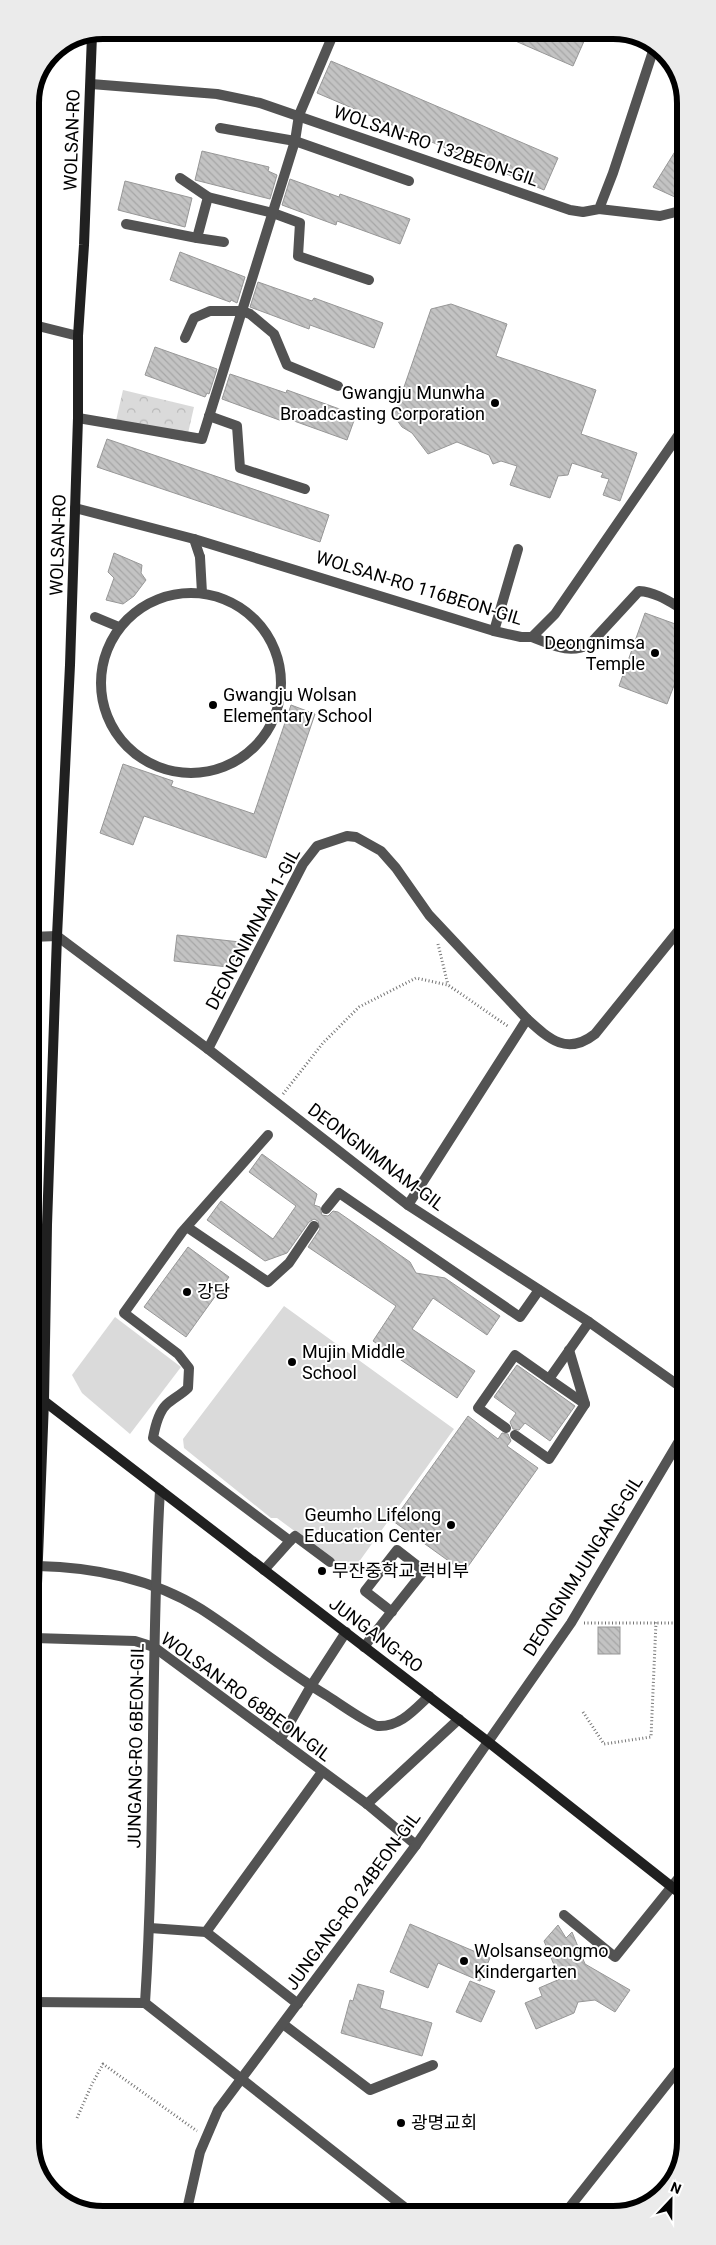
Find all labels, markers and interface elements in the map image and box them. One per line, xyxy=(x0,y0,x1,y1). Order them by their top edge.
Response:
street label: WOLSAN-RO xyxy=(59,89,84,191)
street label: WOLSAN-RO 132BEON-GIL xyxy=(331,101,542,191)
place label: Gwangju Munwha Broadcasting Corporation xyxy=(280,382,485,424)
marker: Gwangju Munwha Broadcasting Corporation xyxy=(489,397,501,409)
street label: WOLSAN-RO xyxy=(45,494,70,596)
street label: WOLSAN-RO 116BEON-GIL xyxy=(313,546,525,629)
place label: Deongnimsa Temple xyxy=(544,632,645,674)
marker: Deongnimsa Temple xyxy=(649,647,661,659)
place label: Gwangju Wolsan Elementary School xyxy=(223,684,372,726)
marker: Gwangju Wolsan Elementary School xyxy=(207,699,219,711)
street label: DEONGNIMNAM 1-GIL xyxy=(201,844,304,1013)
street label: DEONGNIMNAM-GIL xyxy=(304,1098,449,1215)
place label: 강당 xyxy=(197,1281,230,1302)
marker: 강당 xyxy=(181,1286,193,1298)
place label: Mujin Middle School xyxy=(302,1341,405,1383)
marker: Mujin Middle School xyxy=(286,1356,298,1368)
street label: DEONGNIMJUNGANG-GIL xyxy=(518,1472,647,1660)
place label: Geumho Lifelong Education Center xyxy=(304,1504,441,1546)
marker: Geumho Lifelong Education Center xyxy=(445,1519,457,1531)
place label: 무잔중학교 럭비부 xyxy=(332,1560,469,1581)
marker: 무잔중학교 럭비부 xyxy=(316,1565,328,1577)
street label: JUNGANG-RO xyxy=(325,1593,427,1677)
street label: WOLSAN-RO 68BEON-GIL xyxy=(157,1628,336,1766)
street label: JUNGANG-RO 6BEON-GIL xyxy=(123,1643,148,1849)
street label: JUNGANG-RO 24BEON-GIL xyxy=(281,1807,425,1994)
place label: Wolsanseongmo Kindergarten xyxy=(474,1940,609,1982)
marker: Wolsanseongmo Kindergarten xyxy=(458,1955,470,1967)
place label: 광명교회 xyxy=(411,2112,477,2133)
marker: 광명교회 xyxy=(395,2117,407,2129)
north arrow xyxy=(646,2175,696,2225)
text: N xyxy=(668,2179,683,2197)

